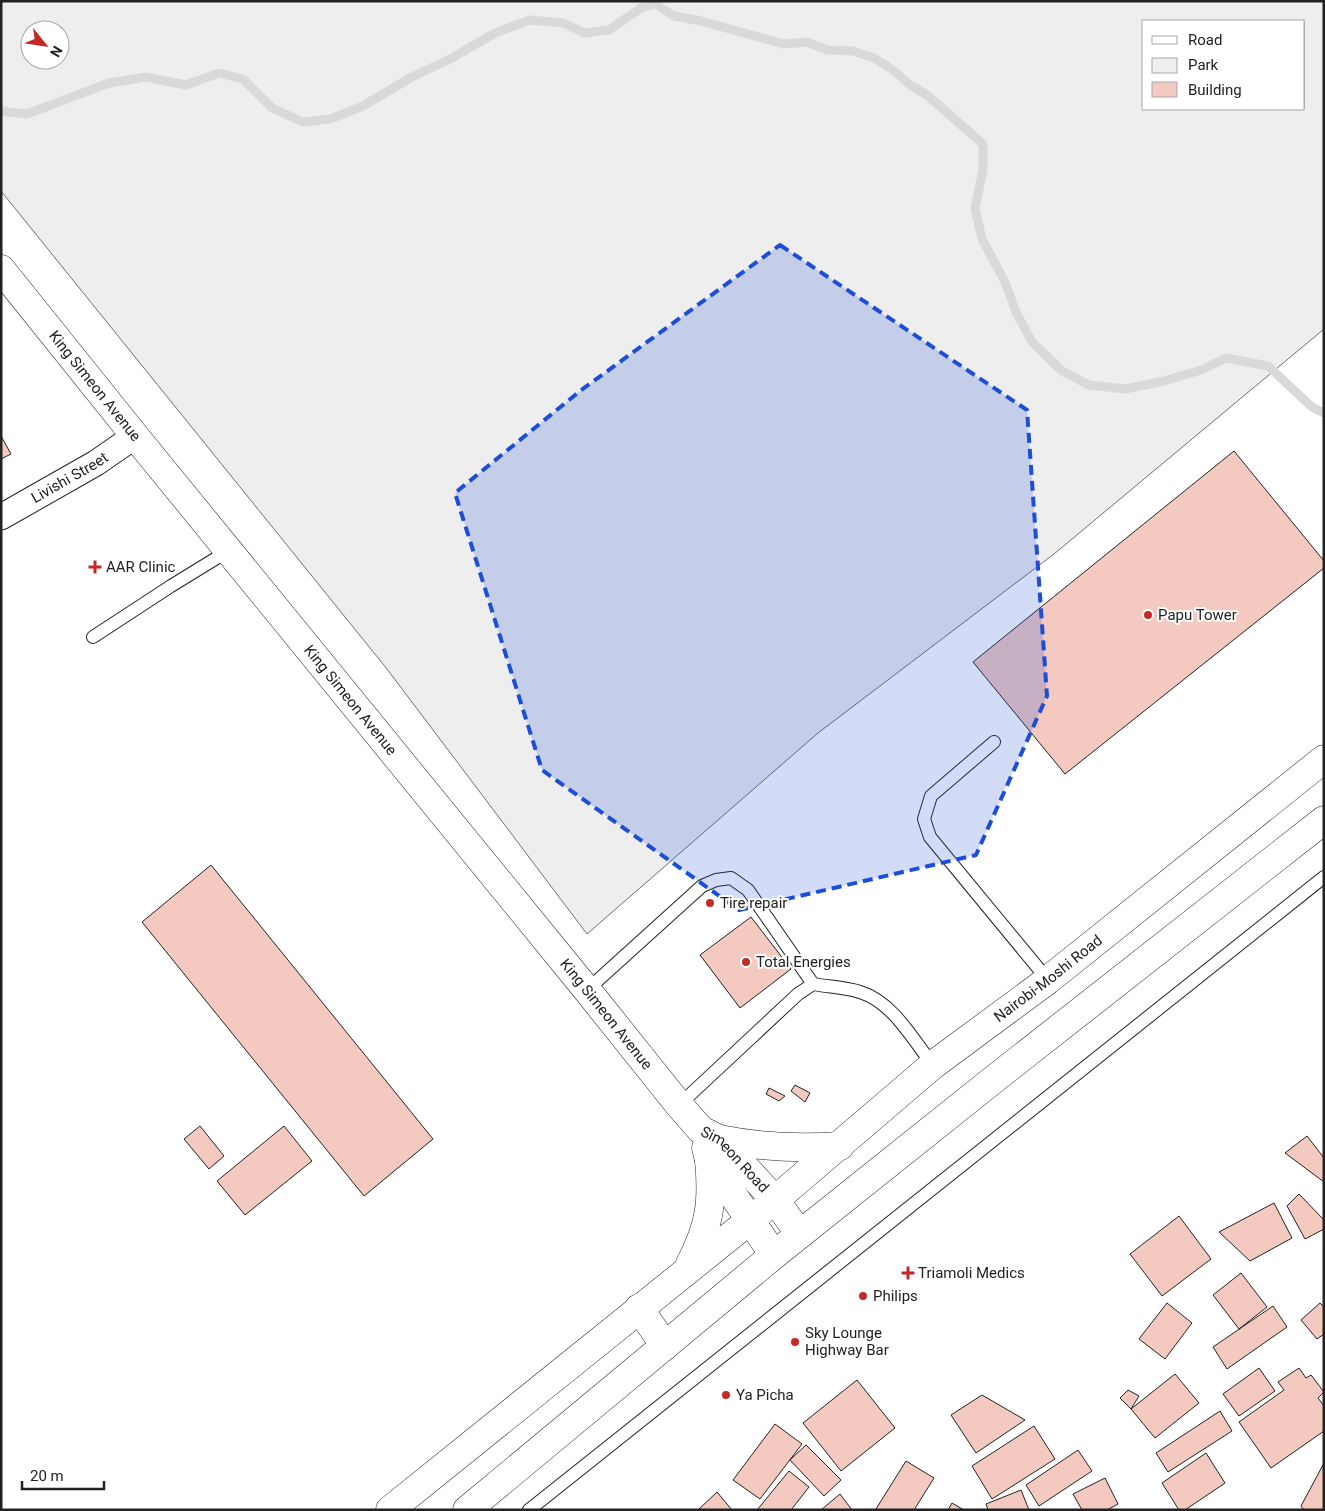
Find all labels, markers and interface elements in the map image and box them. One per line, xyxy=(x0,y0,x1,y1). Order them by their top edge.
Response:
north arrow xyxy=(20,20,70,70)
legend xyxy=(1142,20,1305,110)
text: Road xyxy=(1188,31,1222,49)
text: N xyxy=(47,43,66,60)
text: Park xyxy=(1188,56,1219,74)
text: Building xyxy=(1188,81,1242,99)
street label: King Simeon Avenue xyxy=(45,327,145,445)
street label: Livishi Street xyxy=(28,448,112,507)
place label: AAR Clinic xyxy=(106,558,176,576)
marker: AAR Clinic xyxy=(88,560,102,574)
place label: Papu Tower xyxy=(1158,606,1237,624)
marker: Papu Tower xyxy=(1142,609,1154,621)
street label: King Simeon Avenue xyxy=(300,641,401,759)
place label: Tire repair xyxy=(720,894,787,912)
marker: Tire repair xyxy=(704,897,716,909)
street label: Nairobi-Moshi Road xyxy=(990,931,1106,1026)
place label: Total Energies xyxy=(756,953,851,971)
street label: King Simeon Avenue xyxy=(556,955,656,1073)
marker: Total Energies xyxy=(740,956,752,968)
street label: Simeon Road xyxy=(698,1122,773,1196)
place label: Triamoli Medics xyxy=(918,1264,1025,1282)
marker: Triamoli Medics xyxy=(902,1267,914,1279)
place label: Philips xyxy=(873,1287,918,1305)
marker: Philips xyxy=(857,1290,869,1302)
place label: Sky Lounge Highway Bar xyxy=(805,1324,889,1359)
marker: Sky Lounge Highway Bar xyxy=(789,1336,801,1348)
place label: Ya Picha xyxy=(736,1386,794,1404)
marker: Ya Picha xyxy=(720,1389,732,1401)
scale bar xyxy=(22,1458,105,1490)
text: 20 m xyxy=(30,1467,64,1485)

